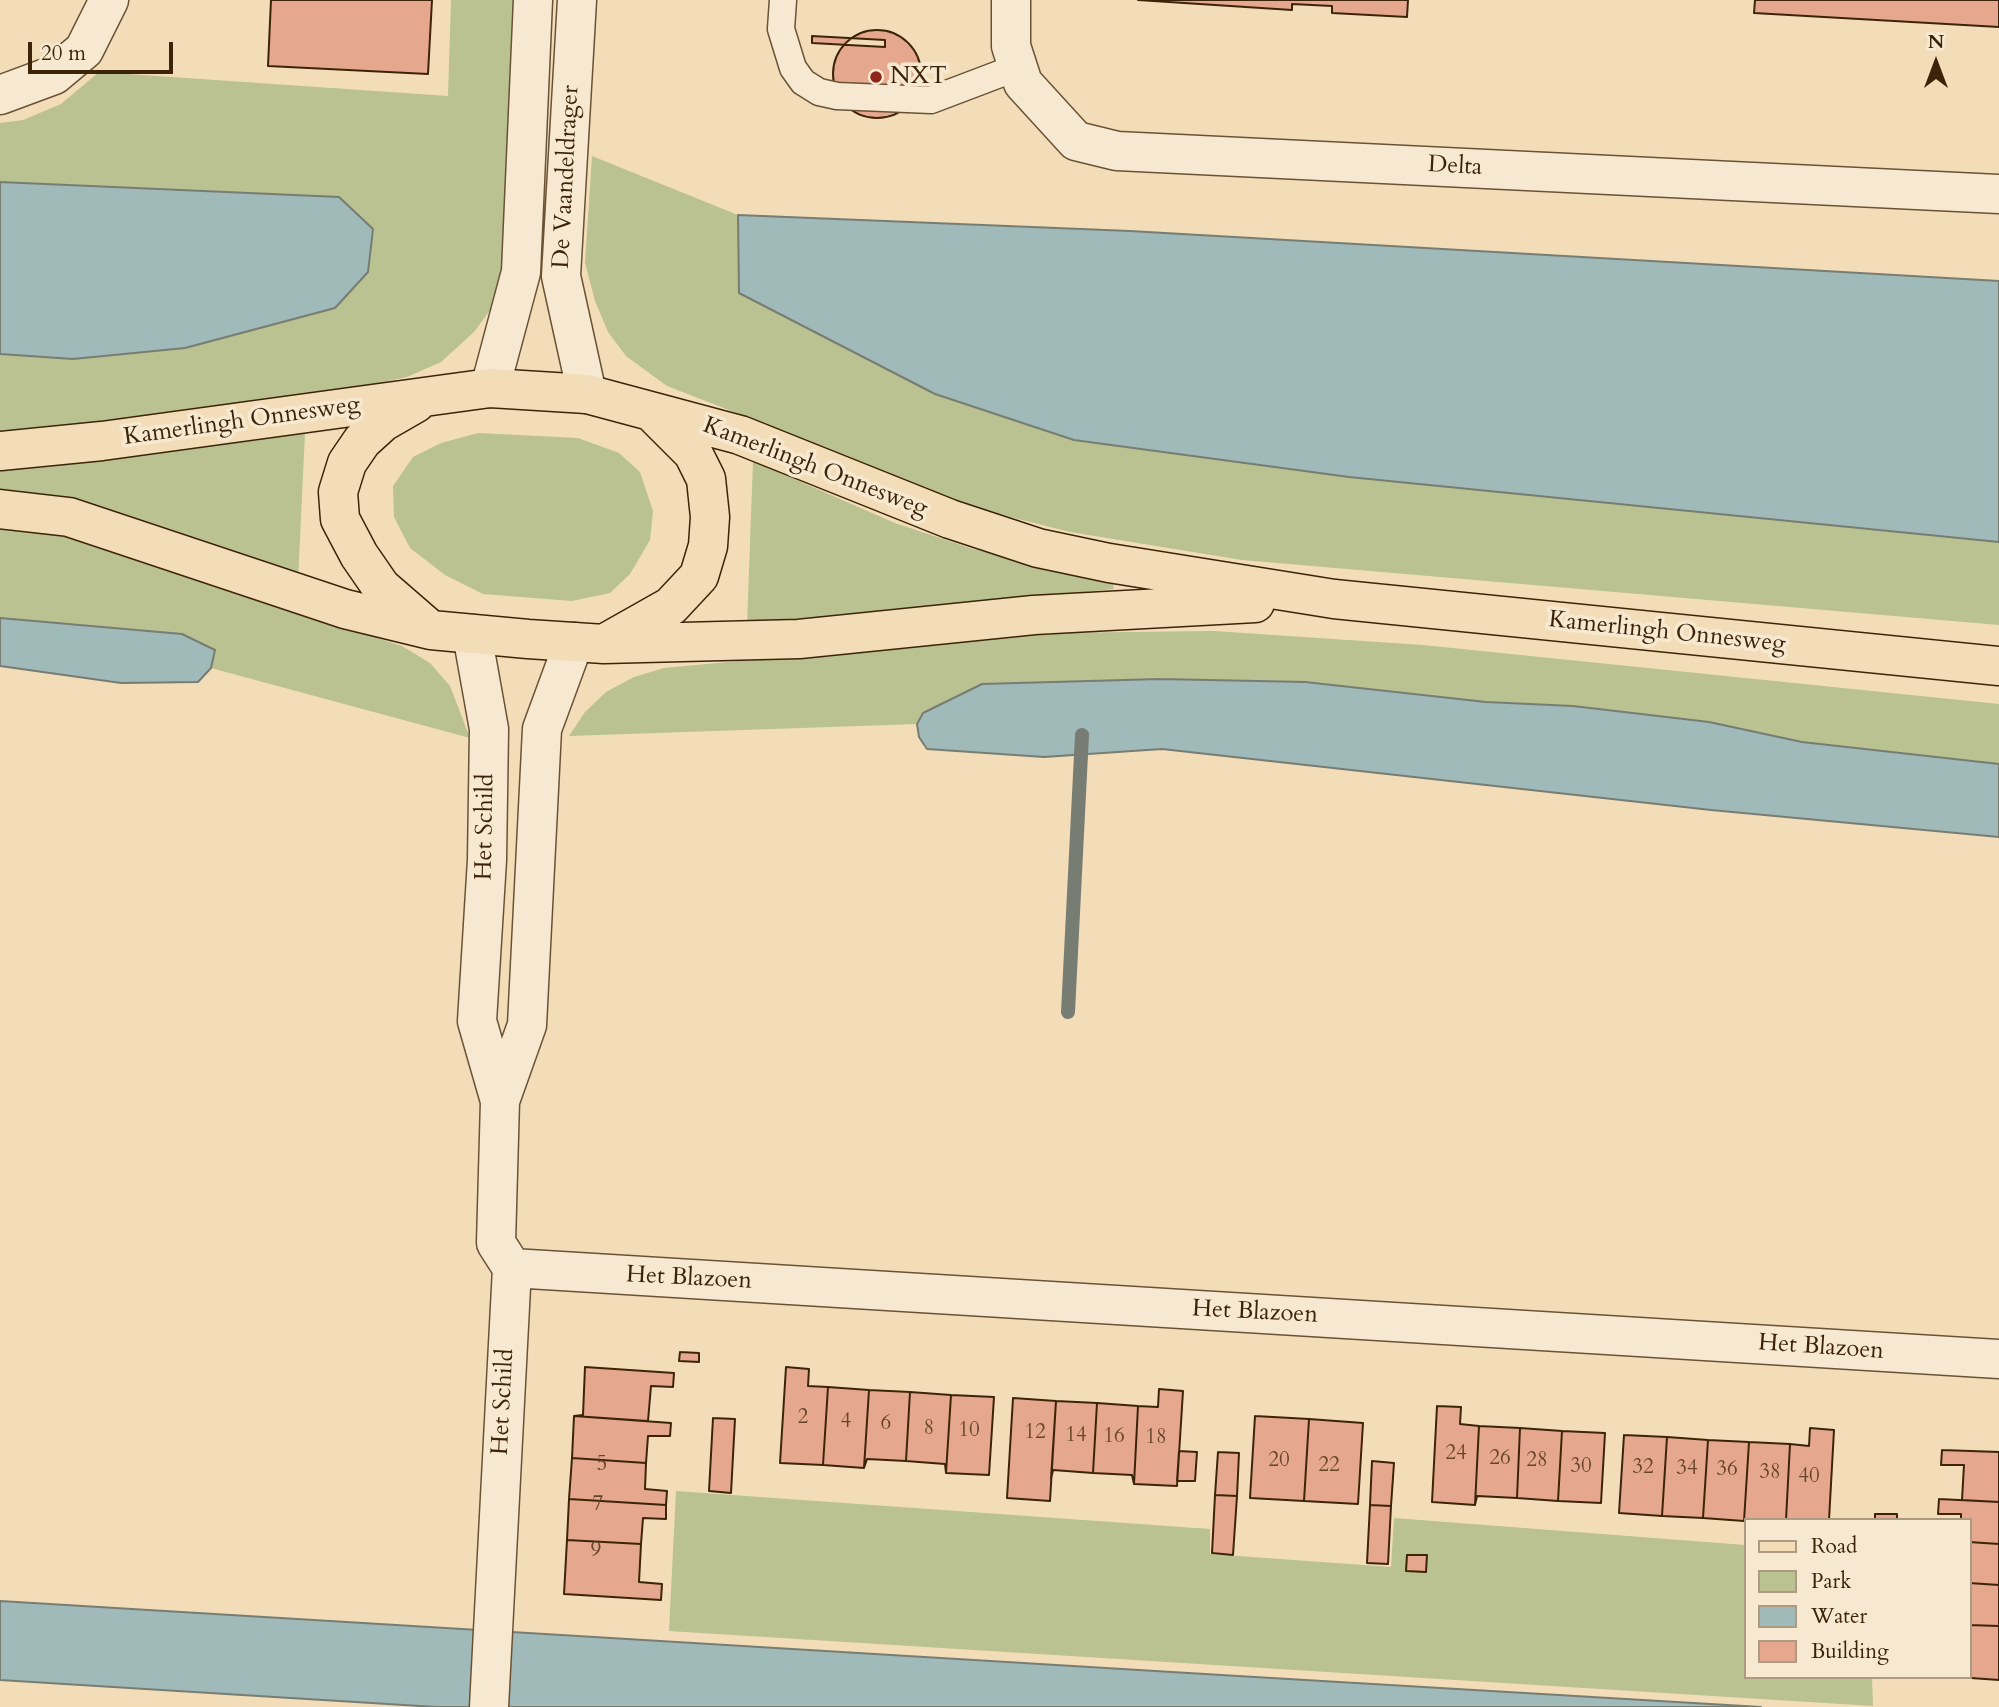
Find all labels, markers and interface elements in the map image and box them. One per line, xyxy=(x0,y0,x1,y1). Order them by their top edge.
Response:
scale bar xyxy=(32,28,177,72)
north arrow xyxy=(1901,28,1971,98)
text: N xyxy=(1928,29,1944,55)
text: 20 m xyxy=(41,39,86,68)
place label: NXT xyxy=(890,63,947,91)
marker: NXT xyxy=(868,69,884,85)
street label: De Vaandeldrager xyxy=(548,85,586,269)
street label: Delta xyxy=(1427,151,1483,183)
street label: Kamerlingh Onnesweg xyxy=(122,391,362,453)
street label: Kamerlingh Onnesweg xyxy=(699,412,931,524)
street label: Kamerlingh Onnesweg xyxy=(1547,606,1787,660)
street label: Het Schild xyxy=(471,773,501,881)
street label: Het Blazoen xyxy=(625,1261,753,1297)
street label: Het Blazoen xyxy=(1191,1295,1319,1331)
street label: Het Blazoen xyxy=(1757,1329,1885,1367)
street label: Het Schild xyxy=(487,1348,521,1456)
house number: 2 xyxy=(798,1405,808,1431)
house number: 4 xyxy=(841,1409,851,1435)
house number: 6 xyxy=(881,1411,891,1437)
house number: 8 xyxy=(924,1416,934,1442)
house number: 10 xyxy=(958,1418,980,1444)
house number: 12 xyxy=(1024,1420,1046,1446)
house number: 14 xyxy=(1065,1423,1087,1449)
house number: 16 xyxy=(1103,1424,1125,1450)
house number: 18 xyxy=(1145,1425,1167,1451)
house number: 24 xyxy=(1445,1441,1467,1467)
house number: 26 xyxy=(1489,1446,1511,1472)
house number: 20 xyxy=(1268,1448,1290,1474)
house number: 28 xyxy=(1526,1448,1548,1474)
house number: 5 xyxy=(597,1452,607,1478)
house number: 22 xyxy=(1318,1453,1340,1479)
house number: 30 xyxy=(1570,1454,1592,1480)
house number: 32 xyxy=(1632,1455,1654,1481)
house number: 34 xyxy=(1676,1456,1698,1482)
house number: 36 xyxy=(1716,1457,1738,1483)
house number: 38 xyxy=(1759,1460,1781,1486)
house number: 40 xyxy=(1798,1464,1820,1490)
house number: 7 xyxy=(593,1492,603,1518)
legend xyxy=(1744,1518,1971,1679)
text: Road xyxy=(1811,1532,1857,1561)
house number: 9 xyxy=(591,1538,601,1564)
text: Park xyxy=(1811,1567,1851,1596)
text: Water xyxy=(1811,1602,1867,1631)
text: Building xyxy=(1811,1637,1889,1666)

